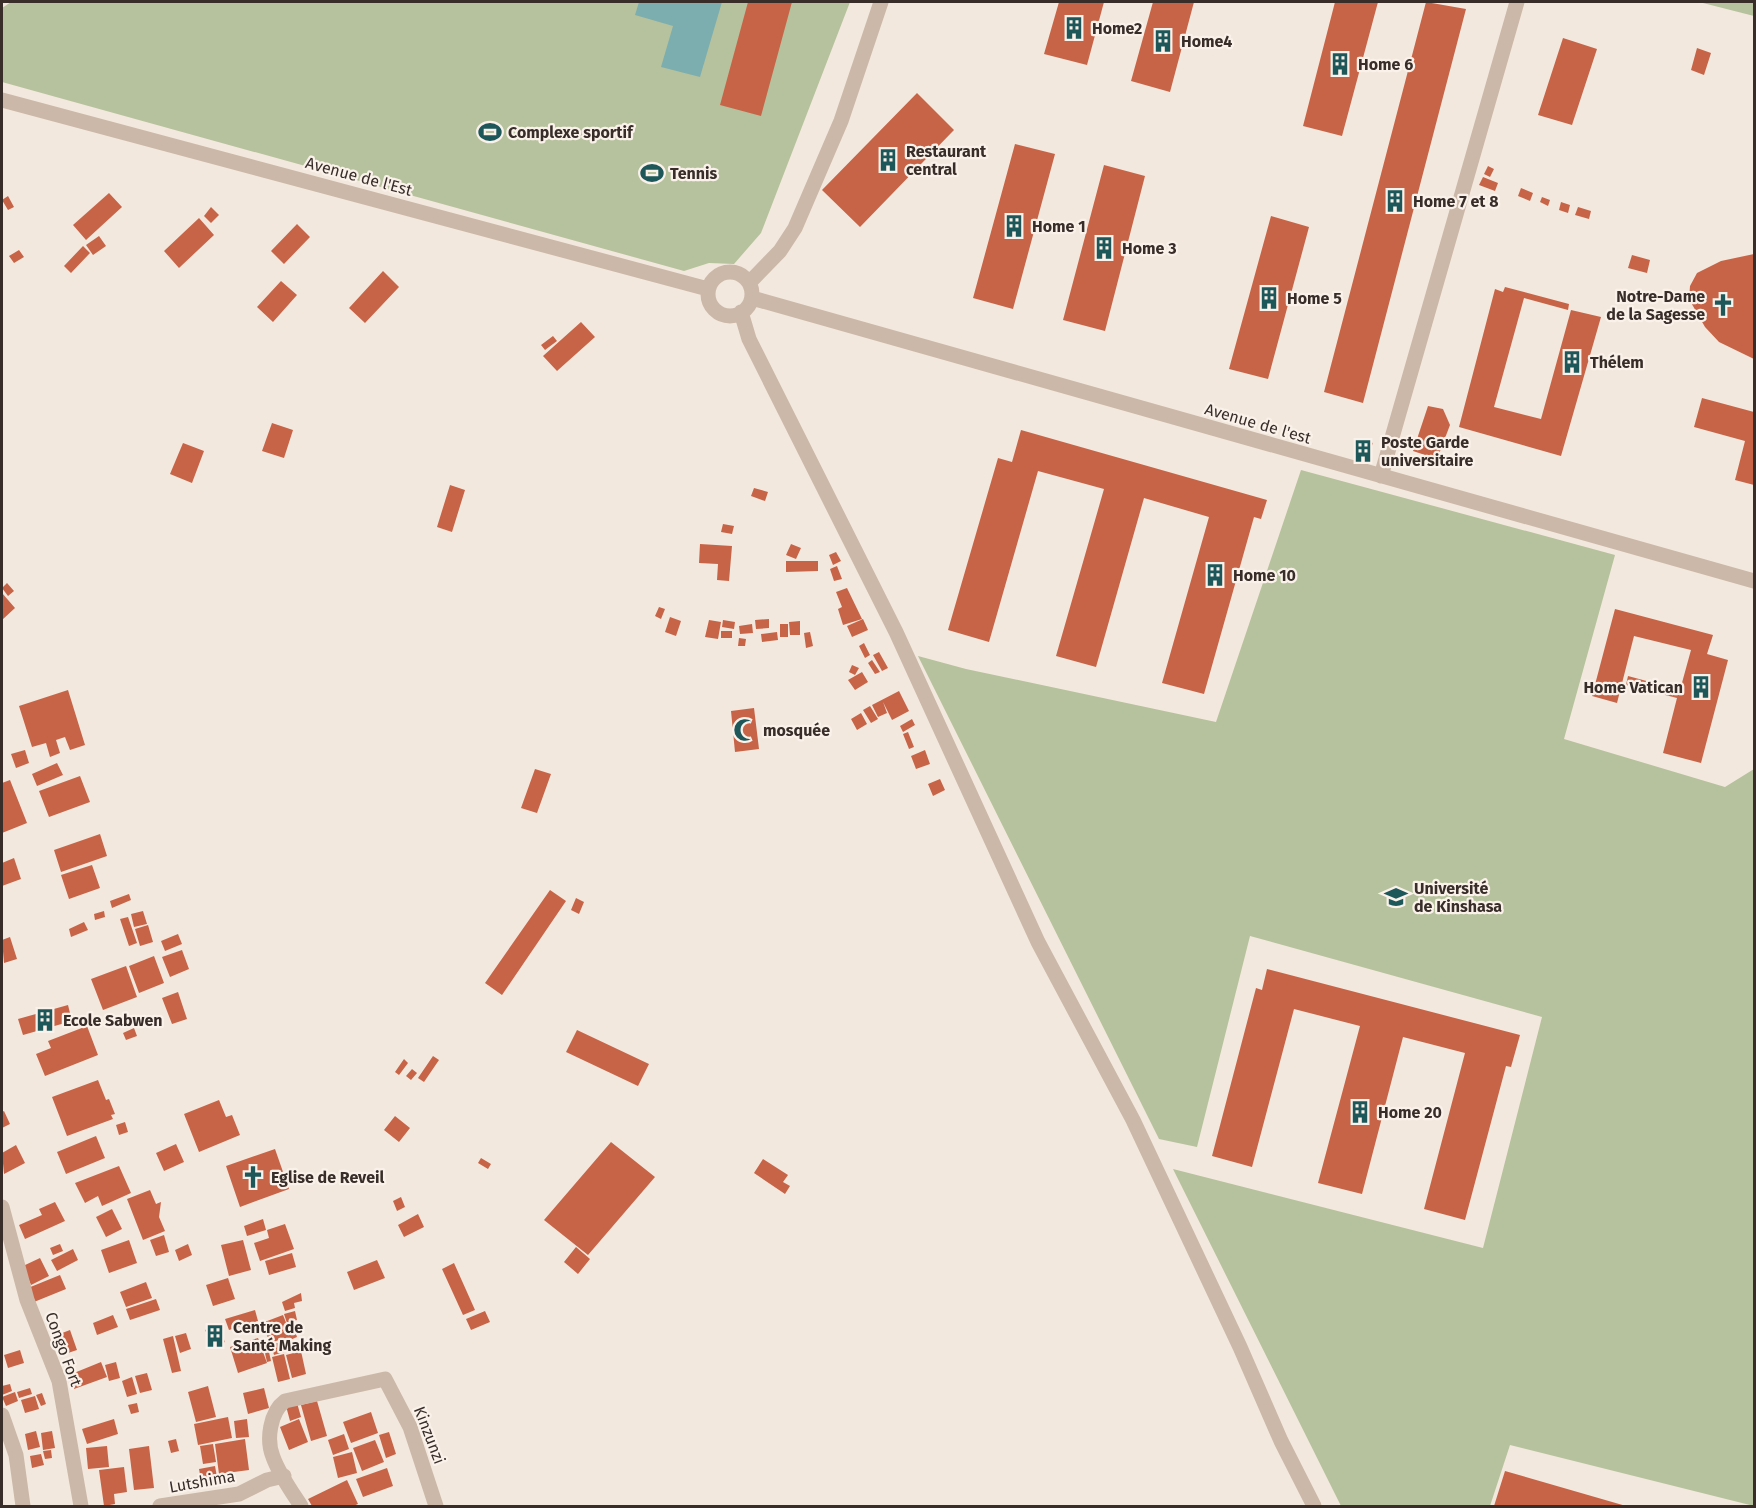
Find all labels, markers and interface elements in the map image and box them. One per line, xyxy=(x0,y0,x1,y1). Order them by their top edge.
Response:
building icon: Home2 xyxy=(1061,15,1087,41)
place label: Home2 xyxy=(1092,19,1142,38)
building icon: Home4 xyxy=(1150,28,1176,54)
place label: Home4 xyxy=(1181,32,1232,51)
building icon: Home 6 xyxy=(1327,51,1353,77)
place label: Home 6 xyxy=(1358,55,1413,74)
sports icon: Complexe sportif xyxy=(477,119,503,145)
place label: Complexe sportif xyxy=(508,123,634,142)
place label: Restaurant central xyxy=(906,142,987,179)
building icon: Restaurant central xyxy=(875,147,901,173)
street label: Avenue de l'Est xyxy=(303,153,414,200)
sports icon: Tennis xyxy=(639,160,665,186)
place label: Tennis xyxy=(670,164,718,183)
building icon: Home 7 et 8 xyxy=(1382,188,1408,214)
place label: Home 7 et 8 xyxy=(1413,192,1499,211)
building icon: Home 1 xyxy=(1001,213,1027,239)
place label: Home 1 xyxy=(1032,217,1086,236)
building icon: Home 3 xyxy=(1091,235,1117,261)
place label: Home 3 xyxy=(1122,239,1176,258)
building icon: Home 5 xyxy=(1256,285,1282,311)
place label: Notre-Dame de la Sagesse xyxy=(1606,287,1705,324)
place label: Home 5 xyxy=(1287,289,1342,308)
church icon: Notre-Dame de la Sagesse xyxy=(1710,292,1736,318)
building icon: Thélem xyxy=(1559,349,1585,375)
place label: Thélem xyxy=(1590,353,1644,372)
street label: Avenue de l'est xyxy=(1203,399,1313,448)
place label: Poste Garde universitaire xyxy=(1381,433,1473,470)
building icon: Poste Garde universitaire xyxy=(1350,438,1376,464)
building icon: Home 10 xyxy=(1202,562,1228,588)
place label: Home 10 xyxy=(1233,566,1296,585)
building icon: Home Vatican xyxy=(1688,674,1714,700)
place label: Home Vatican xyxy=(1583,678,1683,697)
mosque icon: mosquée xyxy=(732,717,758,743)
place label: mosquée xyxy=(763,721,830,740)
place label: Université de Kinshasa xyxy=(1414,879,1502,916)
school or university icon: Université de Kinshasa xyxy=(1383,884,1409,910)
building icon: Ecole Sabwen xyxy=(32,1007,58,1033)
place label: Ecole Sabwen xyxy=(63,1011,163,1030)
building icon: Home 20 xyxy=(1347,1099,1373,1125)
place label: Home 20 xyxy=(1378,1103,1442,1122)
church icon: Eglise de Reveil xyxy=(240,1164,266,1190)
place label: Eglise de Reveil xyxy=(271,1168,385,1187)
street label: Congo Fort xyxy=(41,1309,86,1389)
place label: Centre de Santé Making xyxy=(233,1318,332,1355)
building icon: Centre de Santé Making xyxy=(202,1323,228,1349)
street label: Kinzunzi xyxy=(410,1404,449,1467)
street label: Lutshima xyxy=(168,1466,237,1497)

